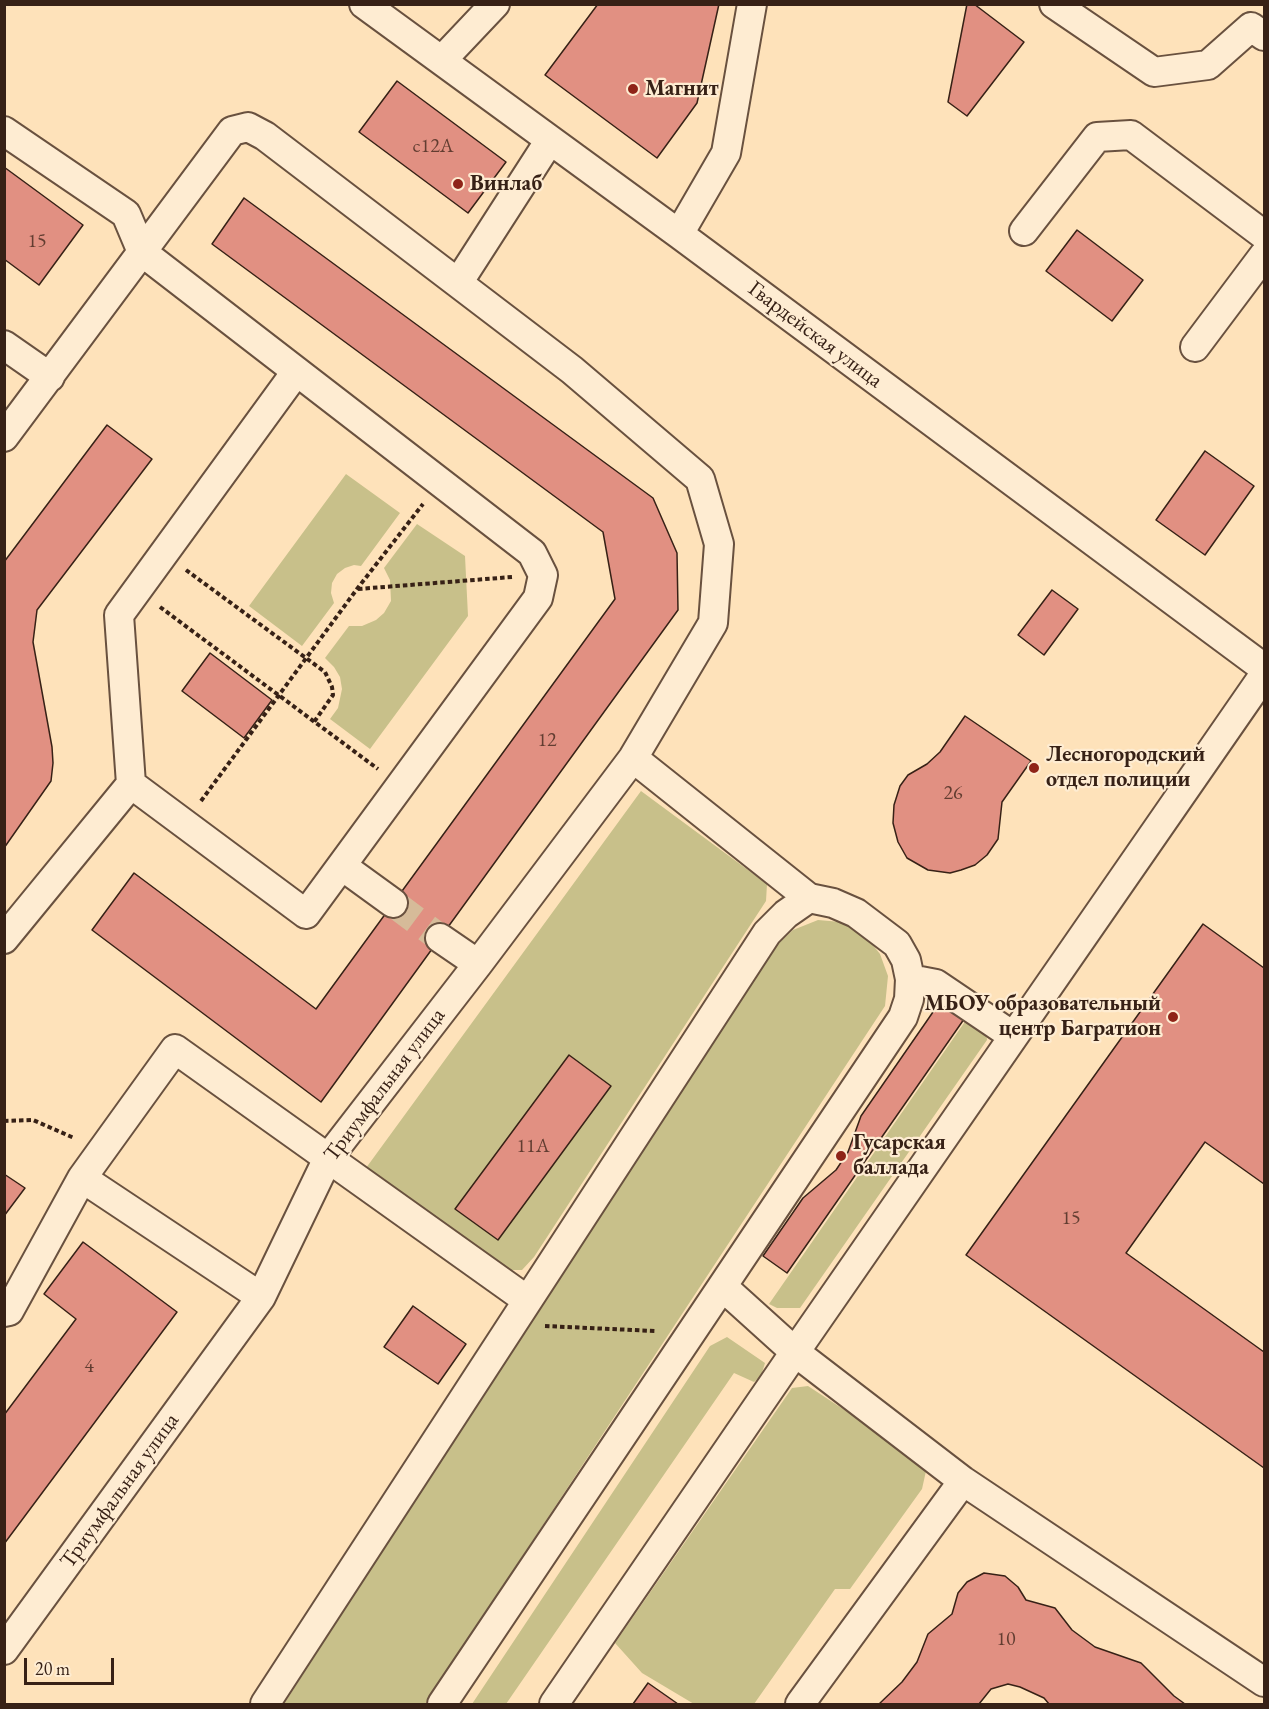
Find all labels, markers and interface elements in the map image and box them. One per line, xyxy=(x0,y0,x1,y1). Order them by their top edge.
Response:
place label: Магнит xyxy=(645,76,719,102)
marker: Магнит xyxy=(626,82,640,96)
house number: с12А xyxy=(412,135,454,159)
place label: Винлаб xyxy=(470,171,542,197)
marker: Винлаб xyxy=(451,177,465,191)
house number: 15 xyxy=(27,230,47,254)
street label: Гвардейская улица xyxy=(743,276,887,394)
house number: 12 xyxy=(537,729,557,753)
place label: Лесногородский отдел полиции xyxy=(1046,742,1205,794)
marker: Лесногородский отдел полиции xyxy=(1027,761,1041,775)
house number: 26 xyxy=(943,782,963,806)
place label: МБОУ образовательный центр Багратион xyxy=(924,991,1161,1042)
street label: Триумфальная улица xyxy=(319,1003,451,1167)
marker: МБОУ образовательный центр Багратион xyxy=(1166,1010,1180,1024)
place label: Гусарская баллада xyxy=(853,1130,946,1182)
house number: 11А xyxy=(516,1135,550,1159)
marker: Гусарская баллада xyxy=(834,1149,848,1163)
house number: 15 xyxy=(1061,1207,1081,1231)
house number: 4 xyxy=(84,1355,94,1379)
street label: Триумфальная улица xyxy=(55,1408,185,1574)
house number: 10 xyxy=(996,1628,1016,1652)
scale bar xyxy=(27,1646,117,1684)
text: 20 m xyxy=(35,1657,70,1680)

